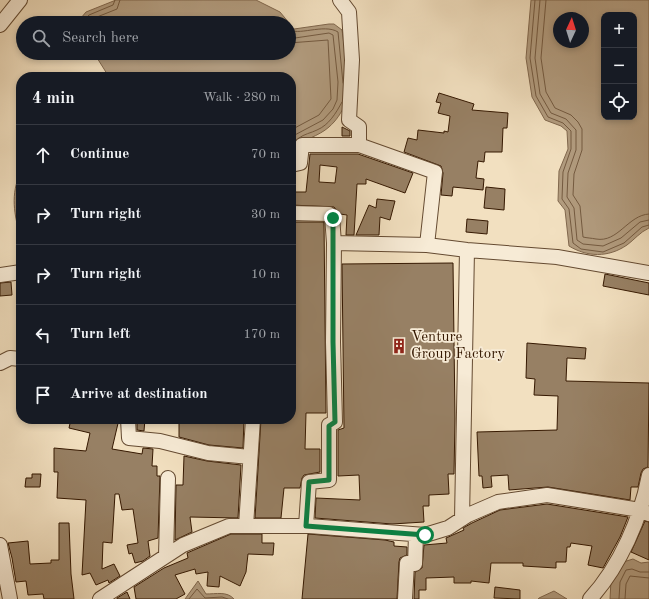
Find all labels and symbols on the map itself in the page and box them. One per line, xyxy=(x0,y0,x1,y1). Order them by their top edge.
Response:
north arrow xyxy=(553,12,589,48)
route end xyxy=(324,209,342,227)
place label: Venture Group Factory xyxy=(411,330,505,362)
building icon: Venture Group Factory xyxy=(390,337,408,355)
route start xyxy=(416,526,434,544)

